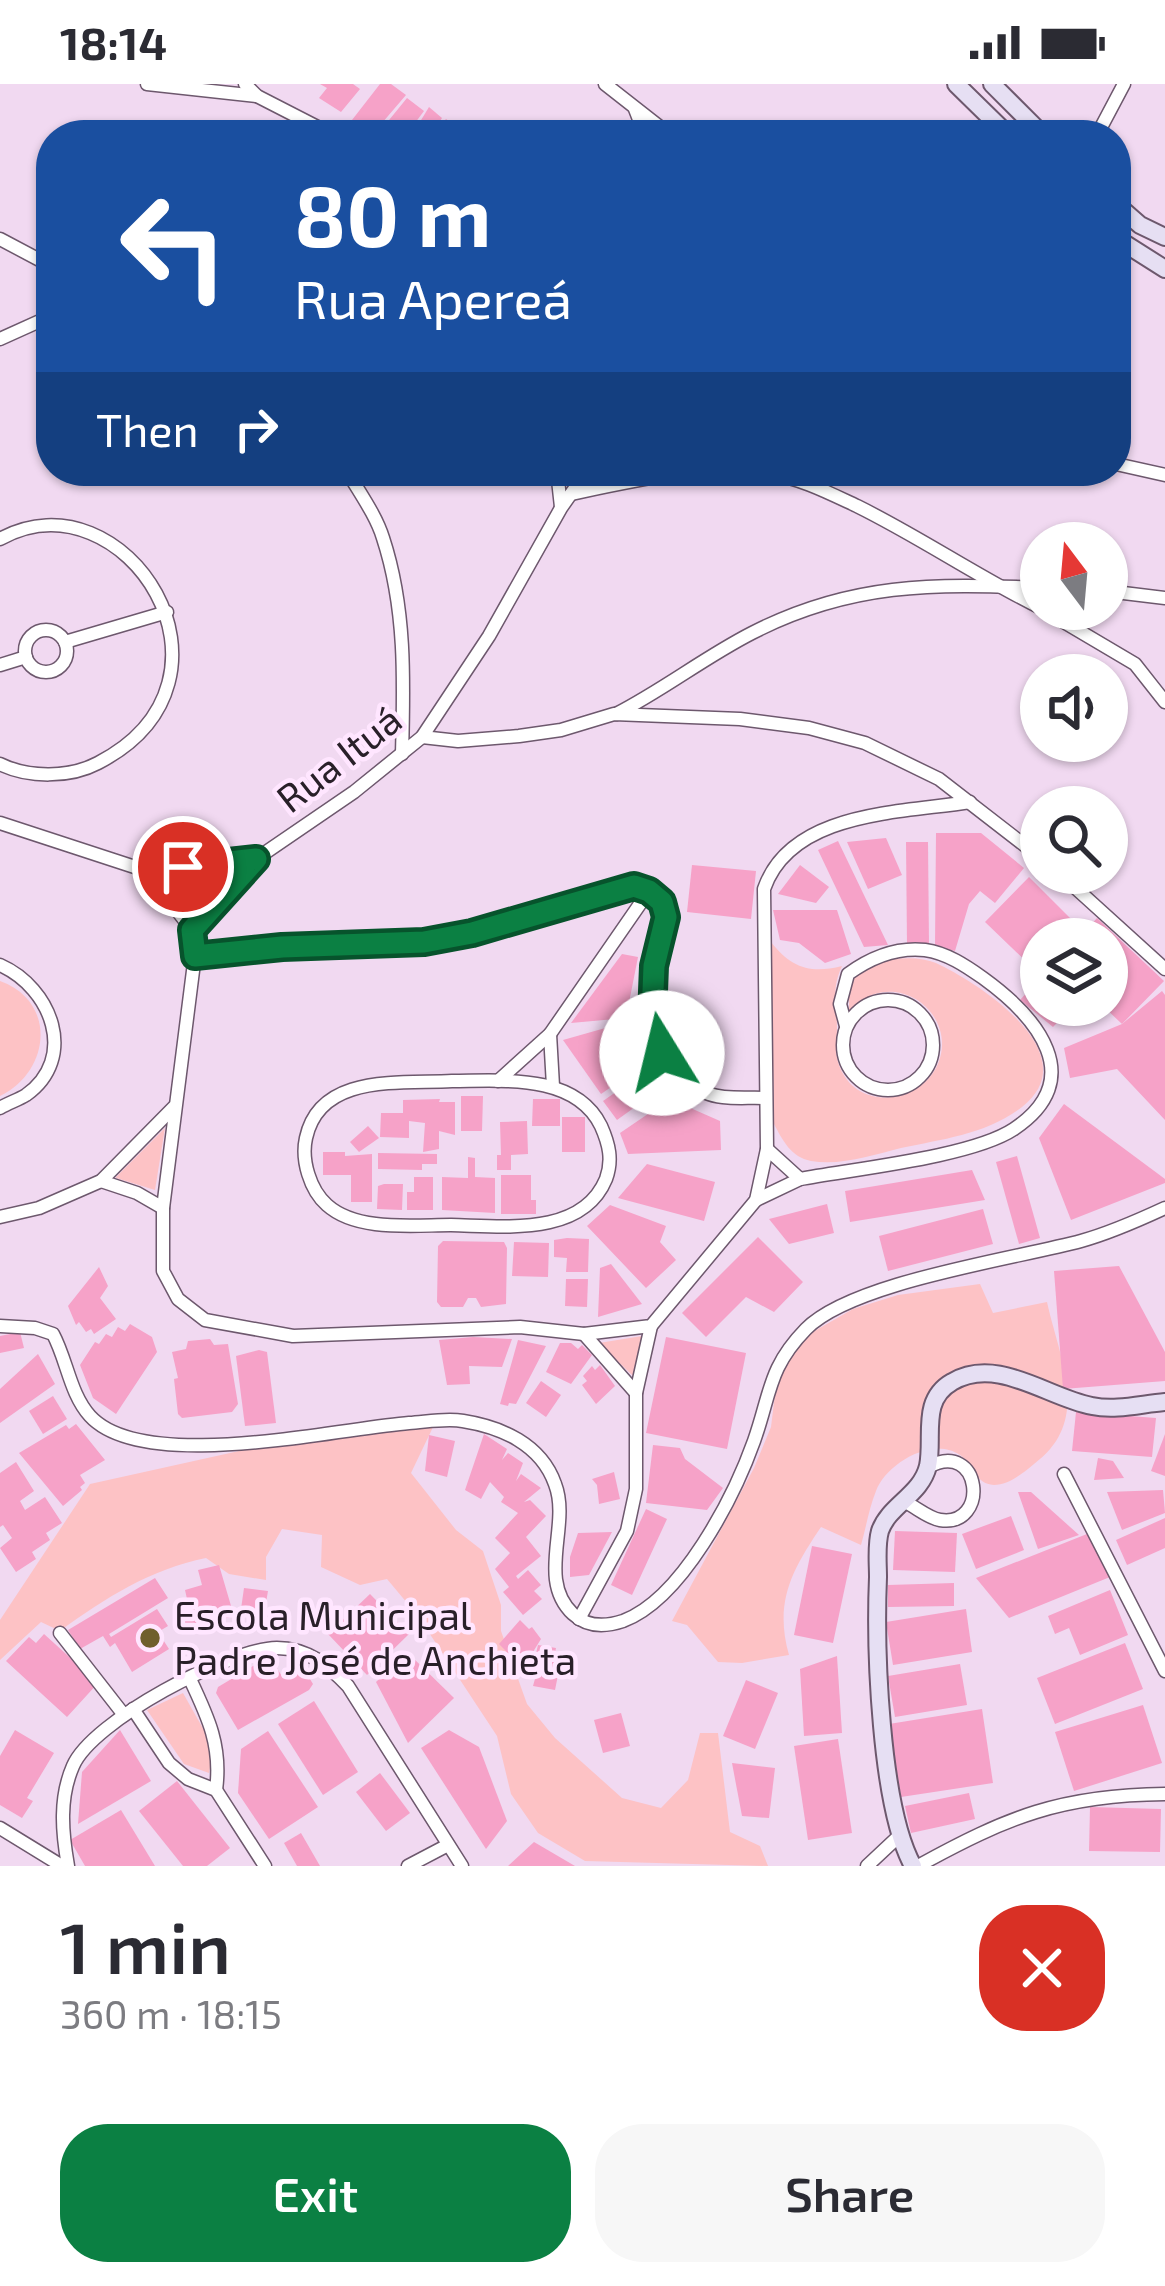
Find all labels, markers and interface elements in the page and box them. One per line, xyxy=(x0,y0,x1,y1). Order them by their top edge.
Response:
text: 18:14 xyxy=(60,15,167,69)
text: 80 m xyxy=(294,163,491,264)
icon: left xyxy=(96,168,252,324)
text: Rua Apereá xyxy=(294,265,572,330)
icon: right xyxy=(223,396,289,462)
text: Then xyxy=(96,402,199,456)
north arrow xyxy=(1020,522,1128,630)
map controls xyxy=(1020,522,1128,1026)
button: sound xyxy=(1020,654,1128,762)
street label: Rua Ituá xyxy=(266,695,410,821)
button: search xyxy=(1020,786,1128,894)
pin xyxy=(132,816,234,918)
icon: arrive xyxy=(150,834,216,900)
button: layers xyxy=(1020,918,1128,1026)
position arrow xyxy=(599,990,725,1116)
place label: Escola Municipal Padre José de Anchieta xyxy=(174,1591,576,1683)
marker: Escola Municipal Padre José de Anchieta xyxy=(137,1625,163,1651)
text: 1 min xyxy=(60,1902,231,1988)
button: close xyxy=(979,1905,1105,2031)
text: 360 m · 18:15 xyxy=(60,1990,282,2037)
button: Exit xyxy=(60,2124,571,2262)
button: Share xyxy=(595,2124,1105,2262)

